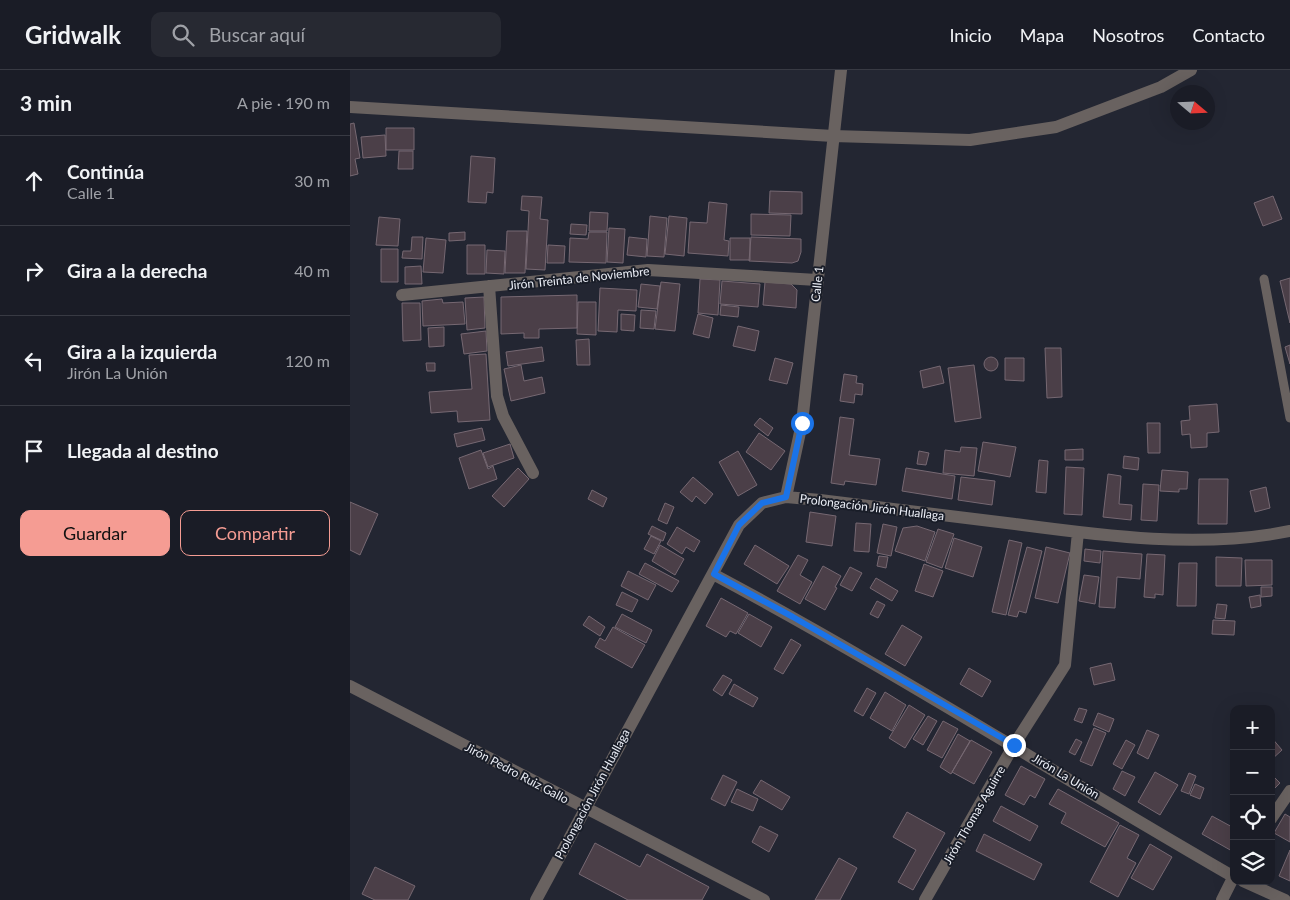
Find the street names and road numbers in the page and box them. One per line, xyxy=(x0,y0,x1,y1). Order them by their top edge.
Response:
street label: Jirón Treinta de Noviembre xyxy=(508,263,650,293)
street label: Calle 1 xyxy=(808,265,826,303)
street label: Prolongación Jirón Huallaga xyxy=(799,491,945,523)
street label: Prolongación Jirón Huallaga xyxy=(551,726,633,862)
street label: Jirón Pedro Ruiz Gallo xyxy=(463,739,571,807)
street label: Jirón La Unión xyxy=(1030,750,1102,802)
street label: Jirón Thomas Aguirre xyxy=(940,763,1008,867)

